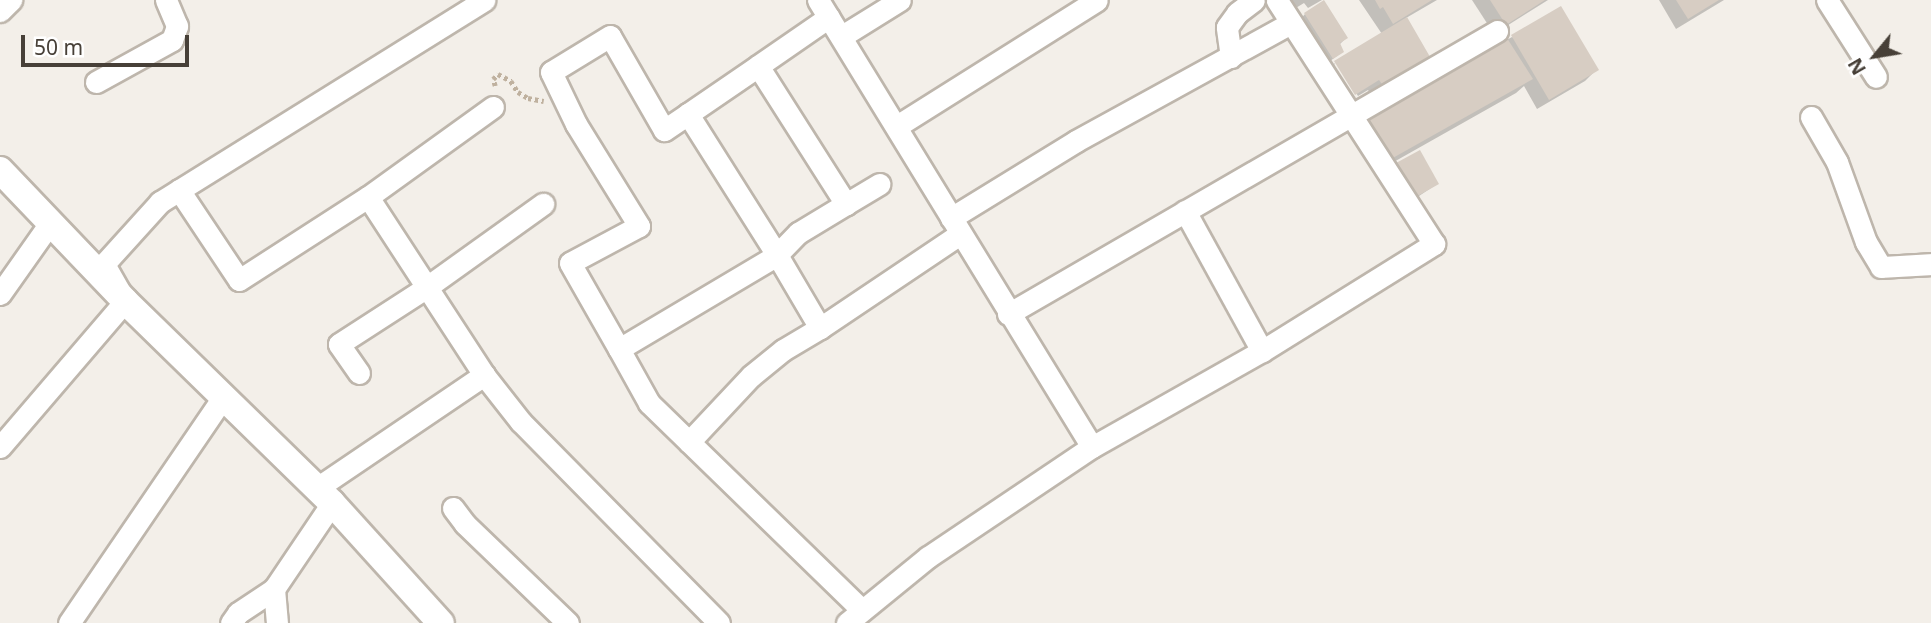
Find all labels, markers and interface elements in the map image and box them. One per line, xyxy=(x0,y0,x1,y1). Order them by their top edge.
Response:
scale bar xyxy=(24,21,192,65)
north arrow xyxy=(1840,21,1910,91)
text: 50 m xyxy=(34,33,83,61)
text: N xyxy=(1842,53,1872,80)

